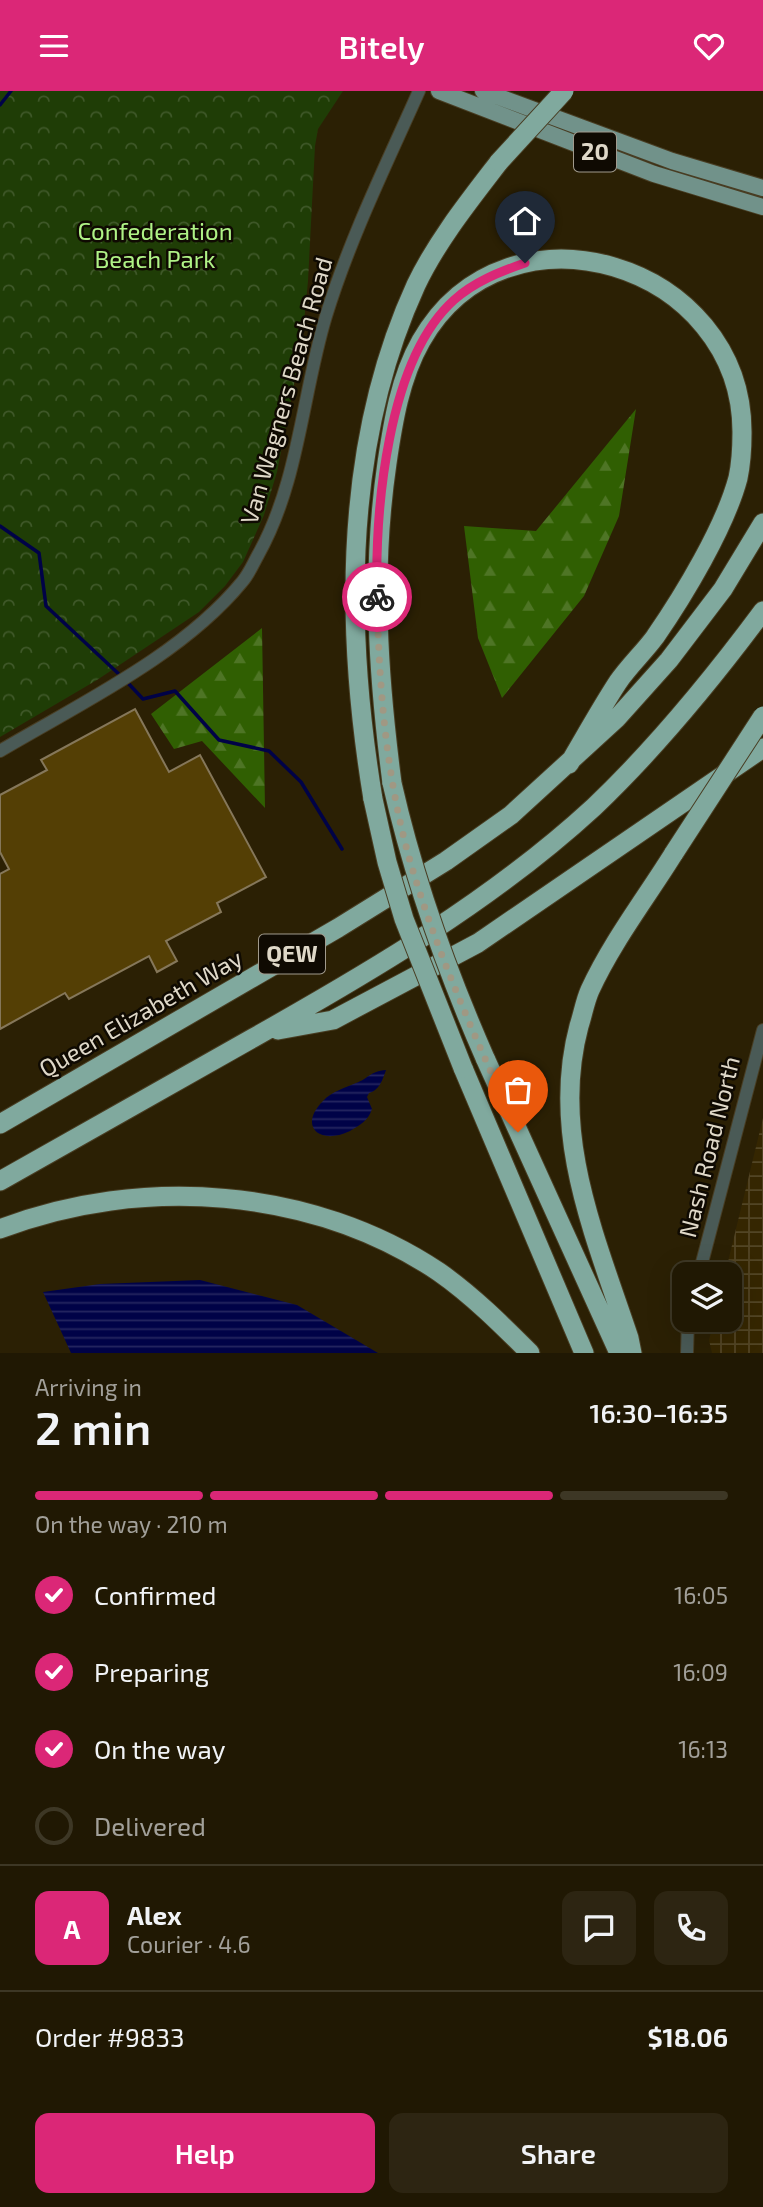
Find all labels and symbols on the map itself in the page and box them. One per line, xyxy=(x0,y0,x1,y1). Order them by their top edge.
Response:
road number: 20 xyxy=(574,132,616,171)
pin xyxy=(495,191,555,263)
park label: Confederation Beach Park xyxy=(77,216,233,273)
street label: Van Wagners Beach Road xyxy=(234,254,338,527)
courier xyxy=(342,562,412,632)
road number: QEW xyxy=(259,935,325,974)
street label: Queen Elizabeth Way xyxy=(34,943,247,1083)
street label: Nash Road North xyxy=(672,1053,745,1240)
pin xyxy=(488,1060,548,1132)

